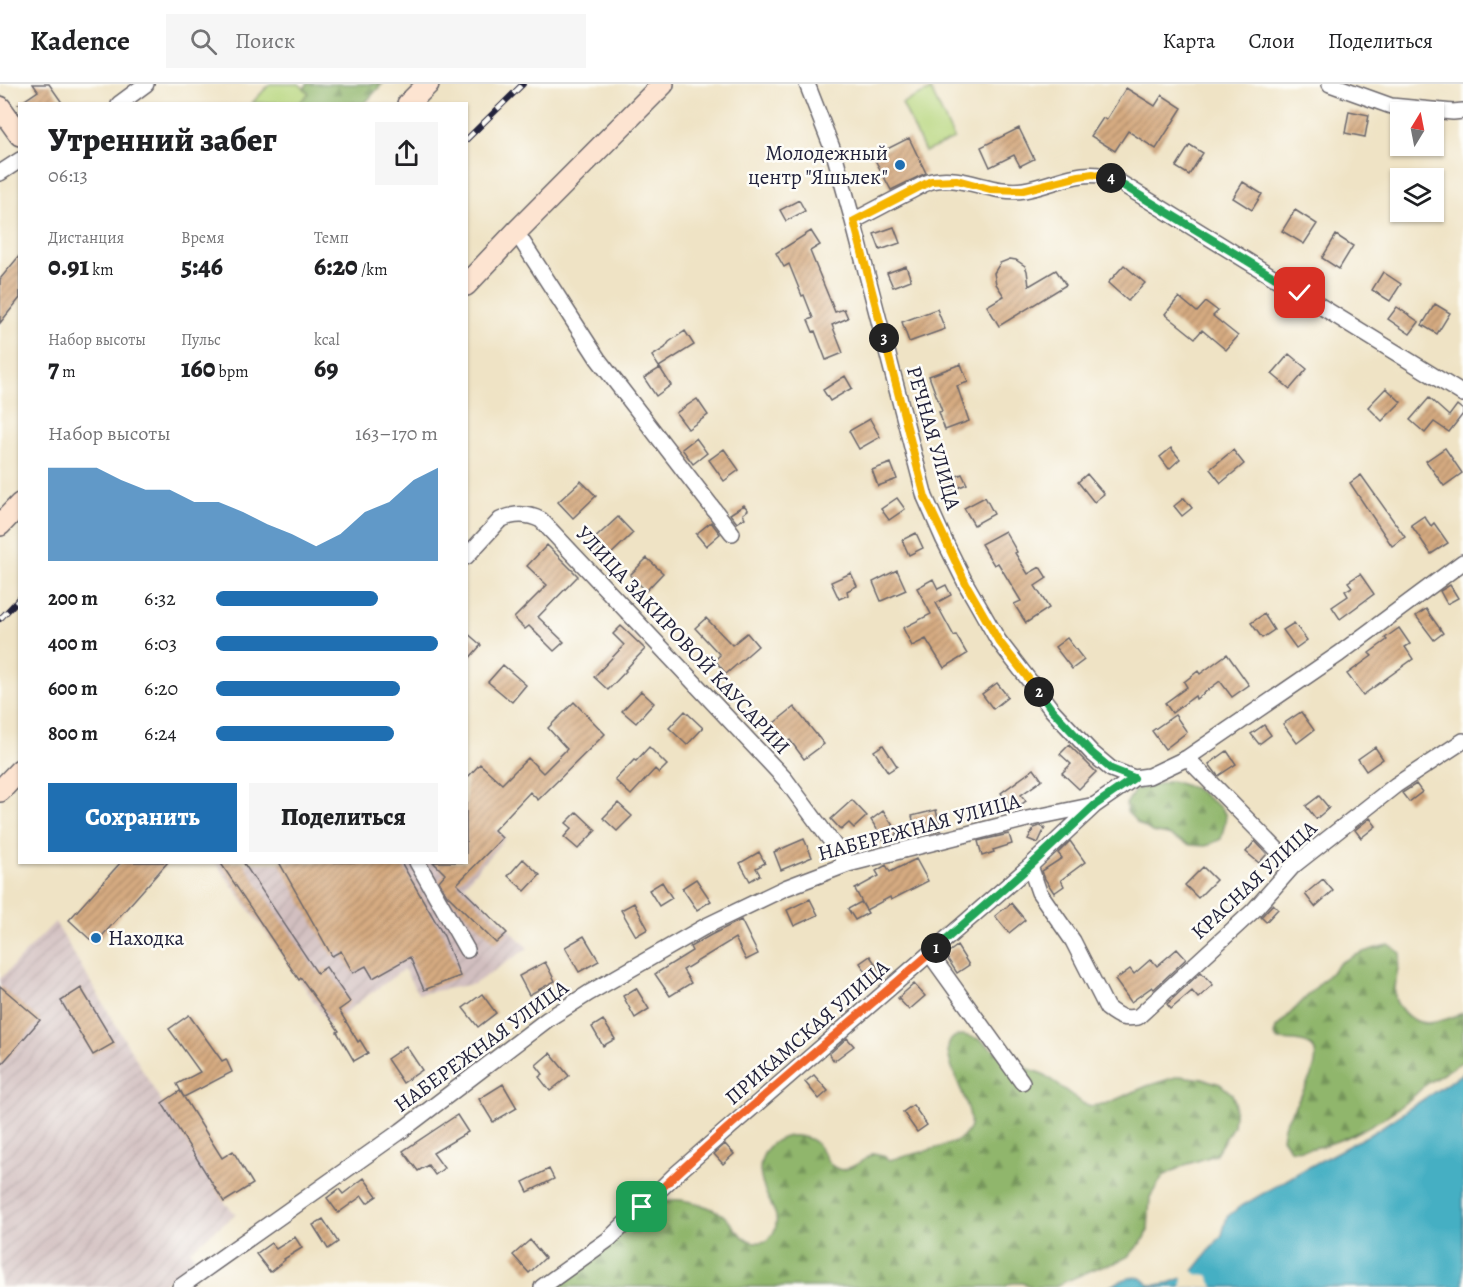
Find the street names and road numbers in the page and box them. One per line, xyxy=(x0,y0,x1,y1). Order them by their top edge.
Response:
street label: РЕЧНАЯ УЛИЦА xyxy=(900,363,968,514)
street label: УЛИЦА ЗАКИРОВОЙ КАУСАРИИ xyxy=(570,520,796,760)
street label: НАБЕРЕЖНАЯ УЛИЦА xyxy=(814,786,1024,868)
street label: КРАСНАЯ УЛИЦА xyxy=(1185,814,1324,946)
street label: ПРИКАМСКАЯ УЛИЦА xyxy=(719,953,895,1111)
street label: НАБЕРЕЖНАЯ УЛИЦА xyxy=(388,973,574,1119)

